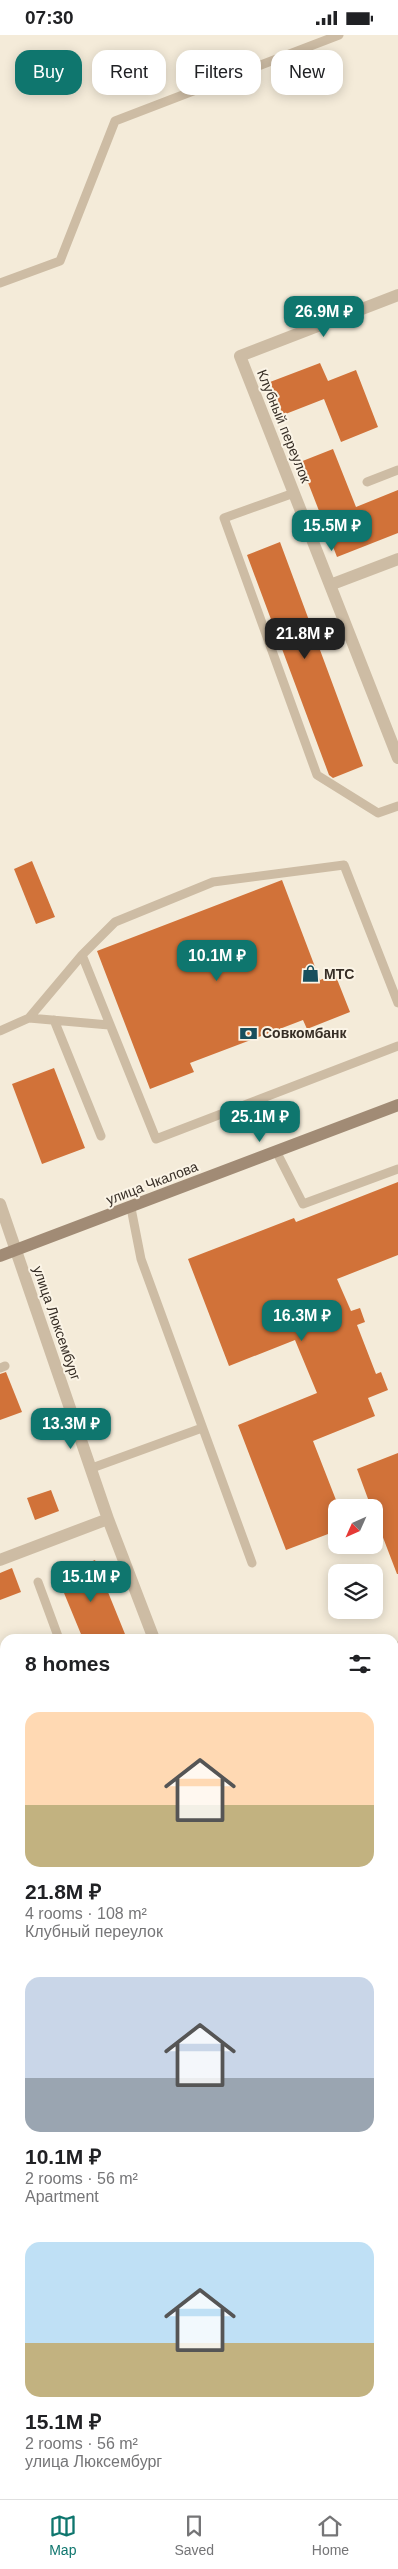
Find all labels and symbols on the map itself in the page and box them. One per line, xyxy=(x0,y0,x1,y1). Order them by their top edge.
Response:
pin: 26.9M ₽ xyxy=(278,295,370,338)
street label: Клубный переулок xyxy=(254,367,314,486)
pin: 15.5M ₽ xyxy=(286,509,378,552)
pin: 21.8M ₽ xyxy=(259,617,351,660)
pin: 10.1M ₽ xyxy=(171,939,263,982)
shop icon: МТС xyxy=(300,964,320,984)
place label: МТС xyxy=(324,966,354,982)
bank icon: Совкомбанк xyxy=(238,1023,258,1043)
place label: Совкомбанк xyxy=(262,1025,348,1041)
pin: 25.1M ₽ xyxy=(214,1101,306,1143)
street label: улица Чкалова xyxy=(104,1158,200,1208)
street label: улица Люксембург xyxy=(30,1264,84,1382)
pin: 16.3M ₽ xyxy=(256,1299,348,1342)
pin: 13.3M ₽ xyxy=(25,1407,117,1450)
north arrow xyxy=(328,1499,382,1554)
pin: 15.1M ₽ xyxy=(45,1561,137,1603)

